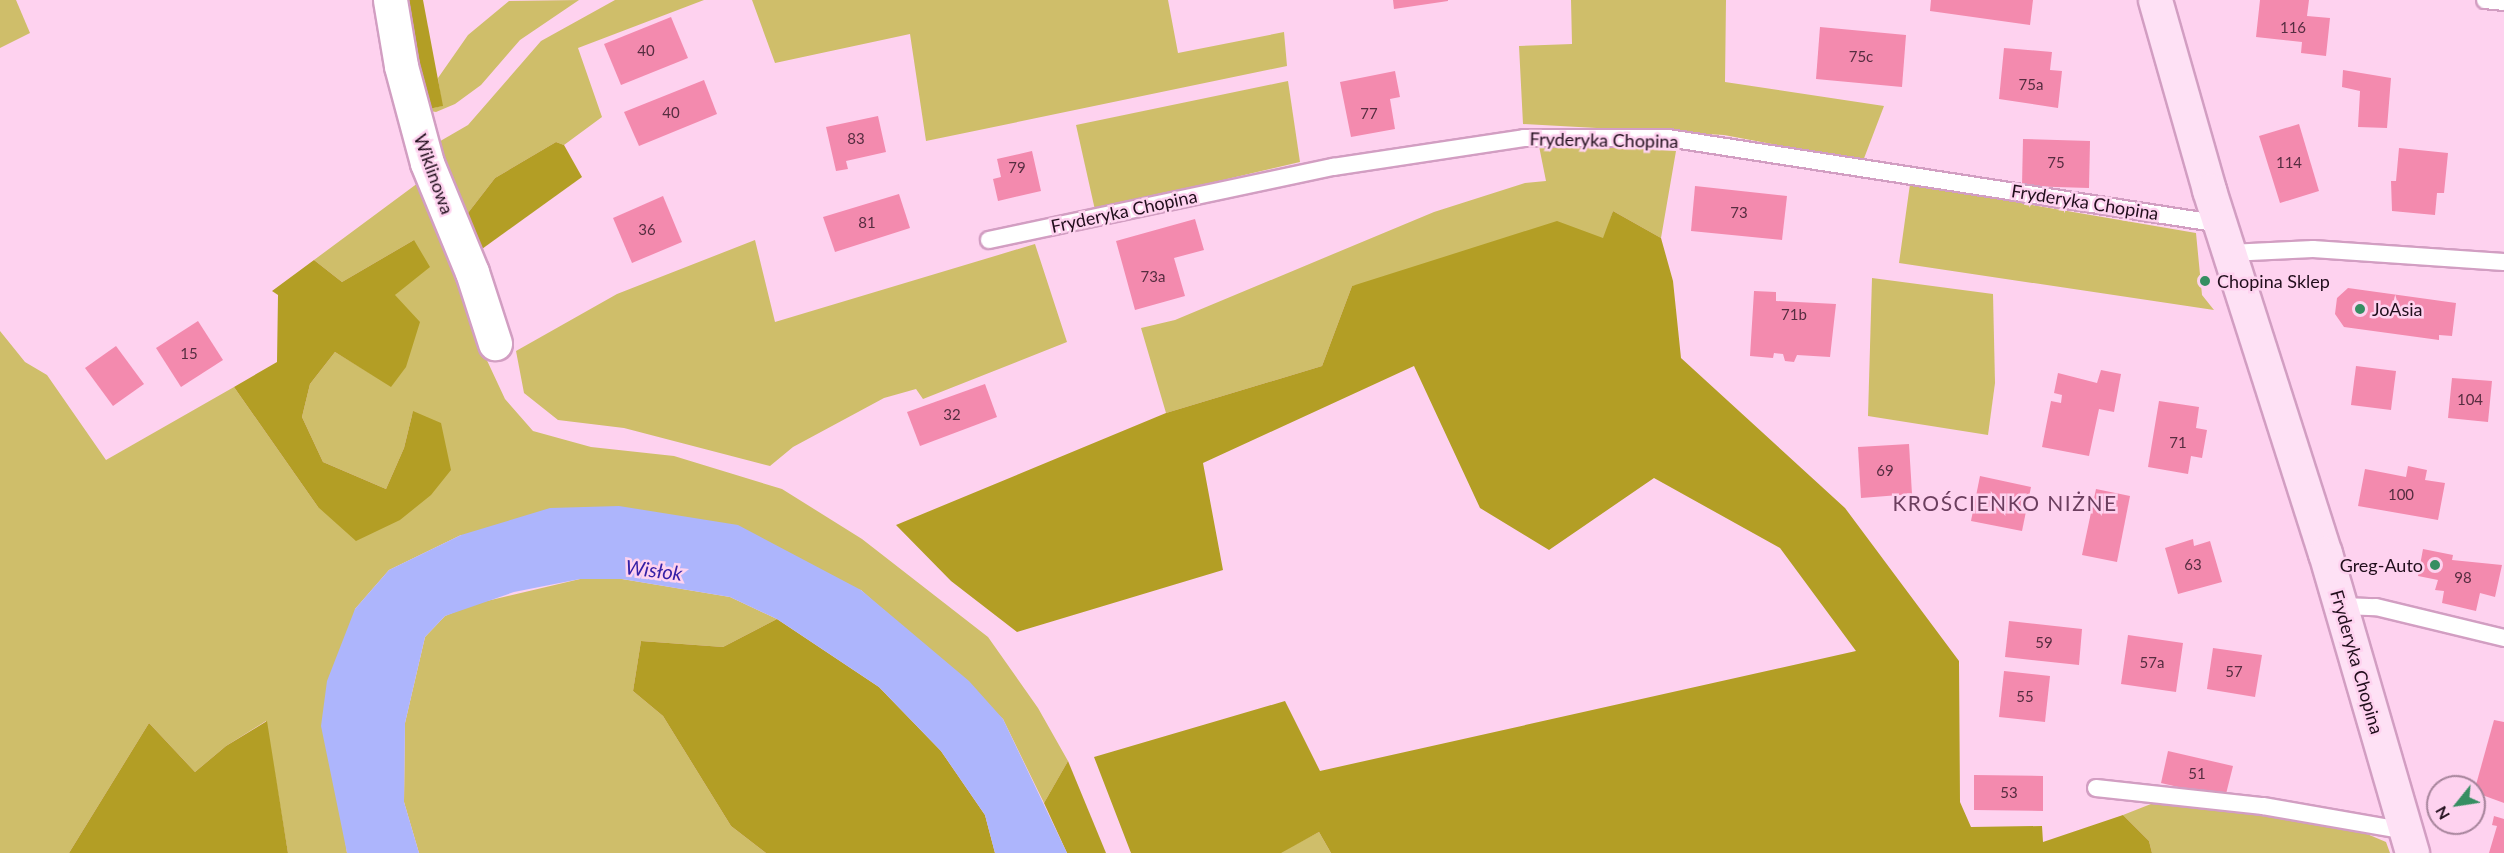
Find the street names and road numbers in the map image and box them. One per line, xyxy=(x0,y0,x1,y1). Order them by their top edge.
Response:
street label: Fryderyka Chopina xyxy=(1529,128,1679,152)
street label: Wiklinowa xyxy=(410,131,458,217)
street label: Fryderyka Chopina xyxy=(2010,180,2160,224)
street label: Fryderyka Chopina xyxy=(1049,185,1199,237)
street label: Fryderyka Chopina xyxy=(2326,588,2388,736)

